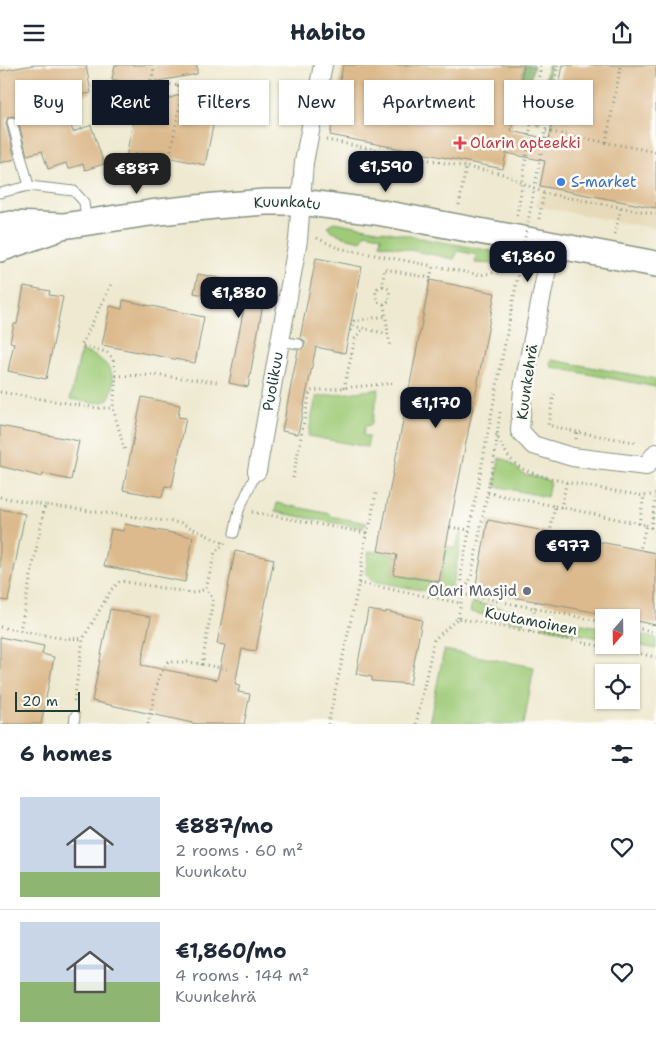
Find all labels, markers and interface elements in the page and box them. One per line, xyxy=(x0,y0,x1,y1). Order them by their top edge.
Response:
text: Habito xyxy=(290,18,366,47)
icon: menu xyxy=(20,19,48,47)
icon: share xyxy=(608,19,636,47)
chip: Buy xyxy=(15,80,82,125)
chip: Rent xyxy=(92,80,169,125)
chip: Filters xyxy=(179,80,269,125)
chip: New xyxy=(279,80,354,125)
chip: Apartment xyxy=(364,80,494,125)
chip: House xyxy=(504,80,593,125)
place label: Olarin apteekki xyxy=(470,133,581,153)
marker: Olarin apteekki xyxy=(454,137,466,149)
pin: €1,590 xyxy=(345,151,427,193)
pin: €887 xyxy=(107,153,167,195)
text: €1,590 xyxy=(359,156,413,177)
text: €887 xyxy=(115,158,159,179)
place label: S-market xyxy=(571,172,637,192)
marker: S-market xyxy=(555,176,567,188)
street label: Kuunkatu xyxy=(253,192,322,215)
pin: €1,860 xyxy=(487,241,569,283)
text: €1,860 xyxy=(501,246,555,267)
pin: €1,880 xyxy=(198,277,280,319)
text: €1,880 xyxy=(212,282,266,303)
street label: Kuunkehrä xyxy=(512,342,542,421)
street label: Puolikuu xyxy=(258,350,288,413)
pin: €1,170 xyxy=(395,387,477,429)
text: €1,170 xyxy=(411,392,461,413)
pin: €977 xyxy=(538,529,598,572)
text: €977 xyxy=(546,535,590,556)
place label: Olari Masjid xyxy=(428,581,517,601)
marker: Olari Masjid xyxy=(521,585,533,597)
street label: Kuutamoinen xyxy=(483,602,579,640)
north arrow xyxy=(595,609,640,654)
map controls xyxy=(595,609,640,709)
button: locate xyxy=(595,664,640,709)
scale bar xyxy=(15,689,80,712)
text: 20 m xyxy=(22,692,58,710)
text: 6 homes xyxy=(20,740,112,768)
icon: filters xyxy=(608,740,636,768)
text: €887/mo xyxy=(175,812,274,840)
icon: home xyxy=(60,817,120,877)
icon: heart xyxy=(608,833,636,861)
text: 2 rooms · 60 m² xyxy=(175,840,303,861)
text: Kuunkatu xyxy=(175,861,247,882)
text: €1,860/mo xyxy=(175,937,287,965)
icon: home xyxy=(60,942,120,1002)
icon: heart xyxy=(608,958,636,986)
text: 4 rooms · 144 m² xyxy=(175,965,309,986)
text: Kuunkehrä xyxy=(175,986,256,1007)

